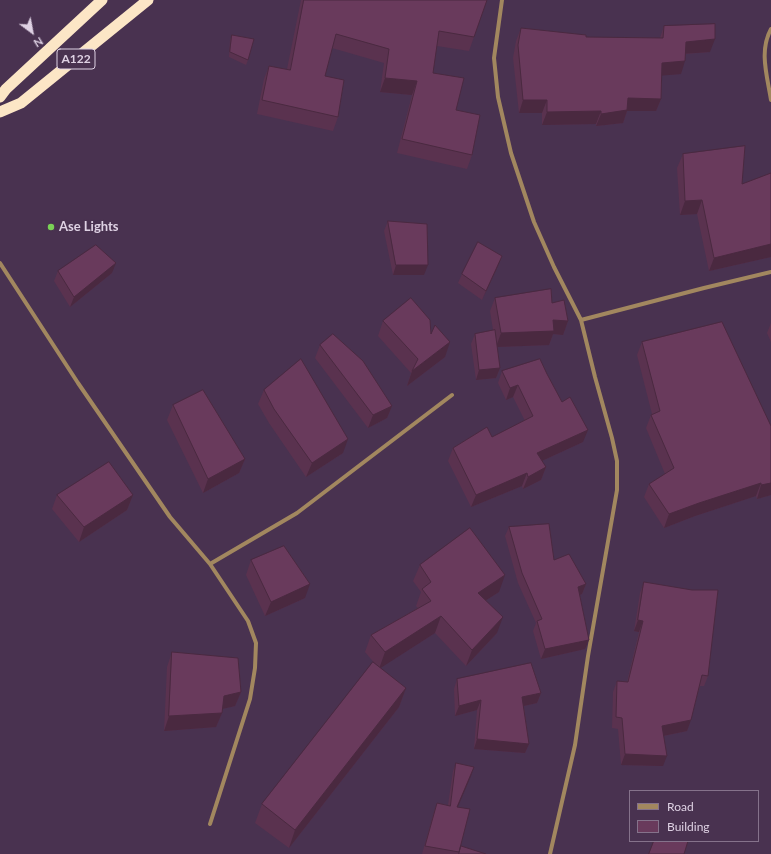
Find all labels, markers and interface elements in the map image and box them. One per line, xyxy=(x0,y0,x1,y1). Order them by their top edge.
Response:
north arrow xyxy=(12,12,52,52)
text: N xyxy=(32,35,46,50)
road number: A122 xyxy=(57,49,95,69)
place label: Ase Lights xyxy=(59,219,119,235)
marker: Ase Lights xyxy=(46,222,56,232)
legend xyxy=(629,790,759,842)
text: Road xyxy=(667,799,694,814)
text: Building xyxy=(667,819,710,834)

